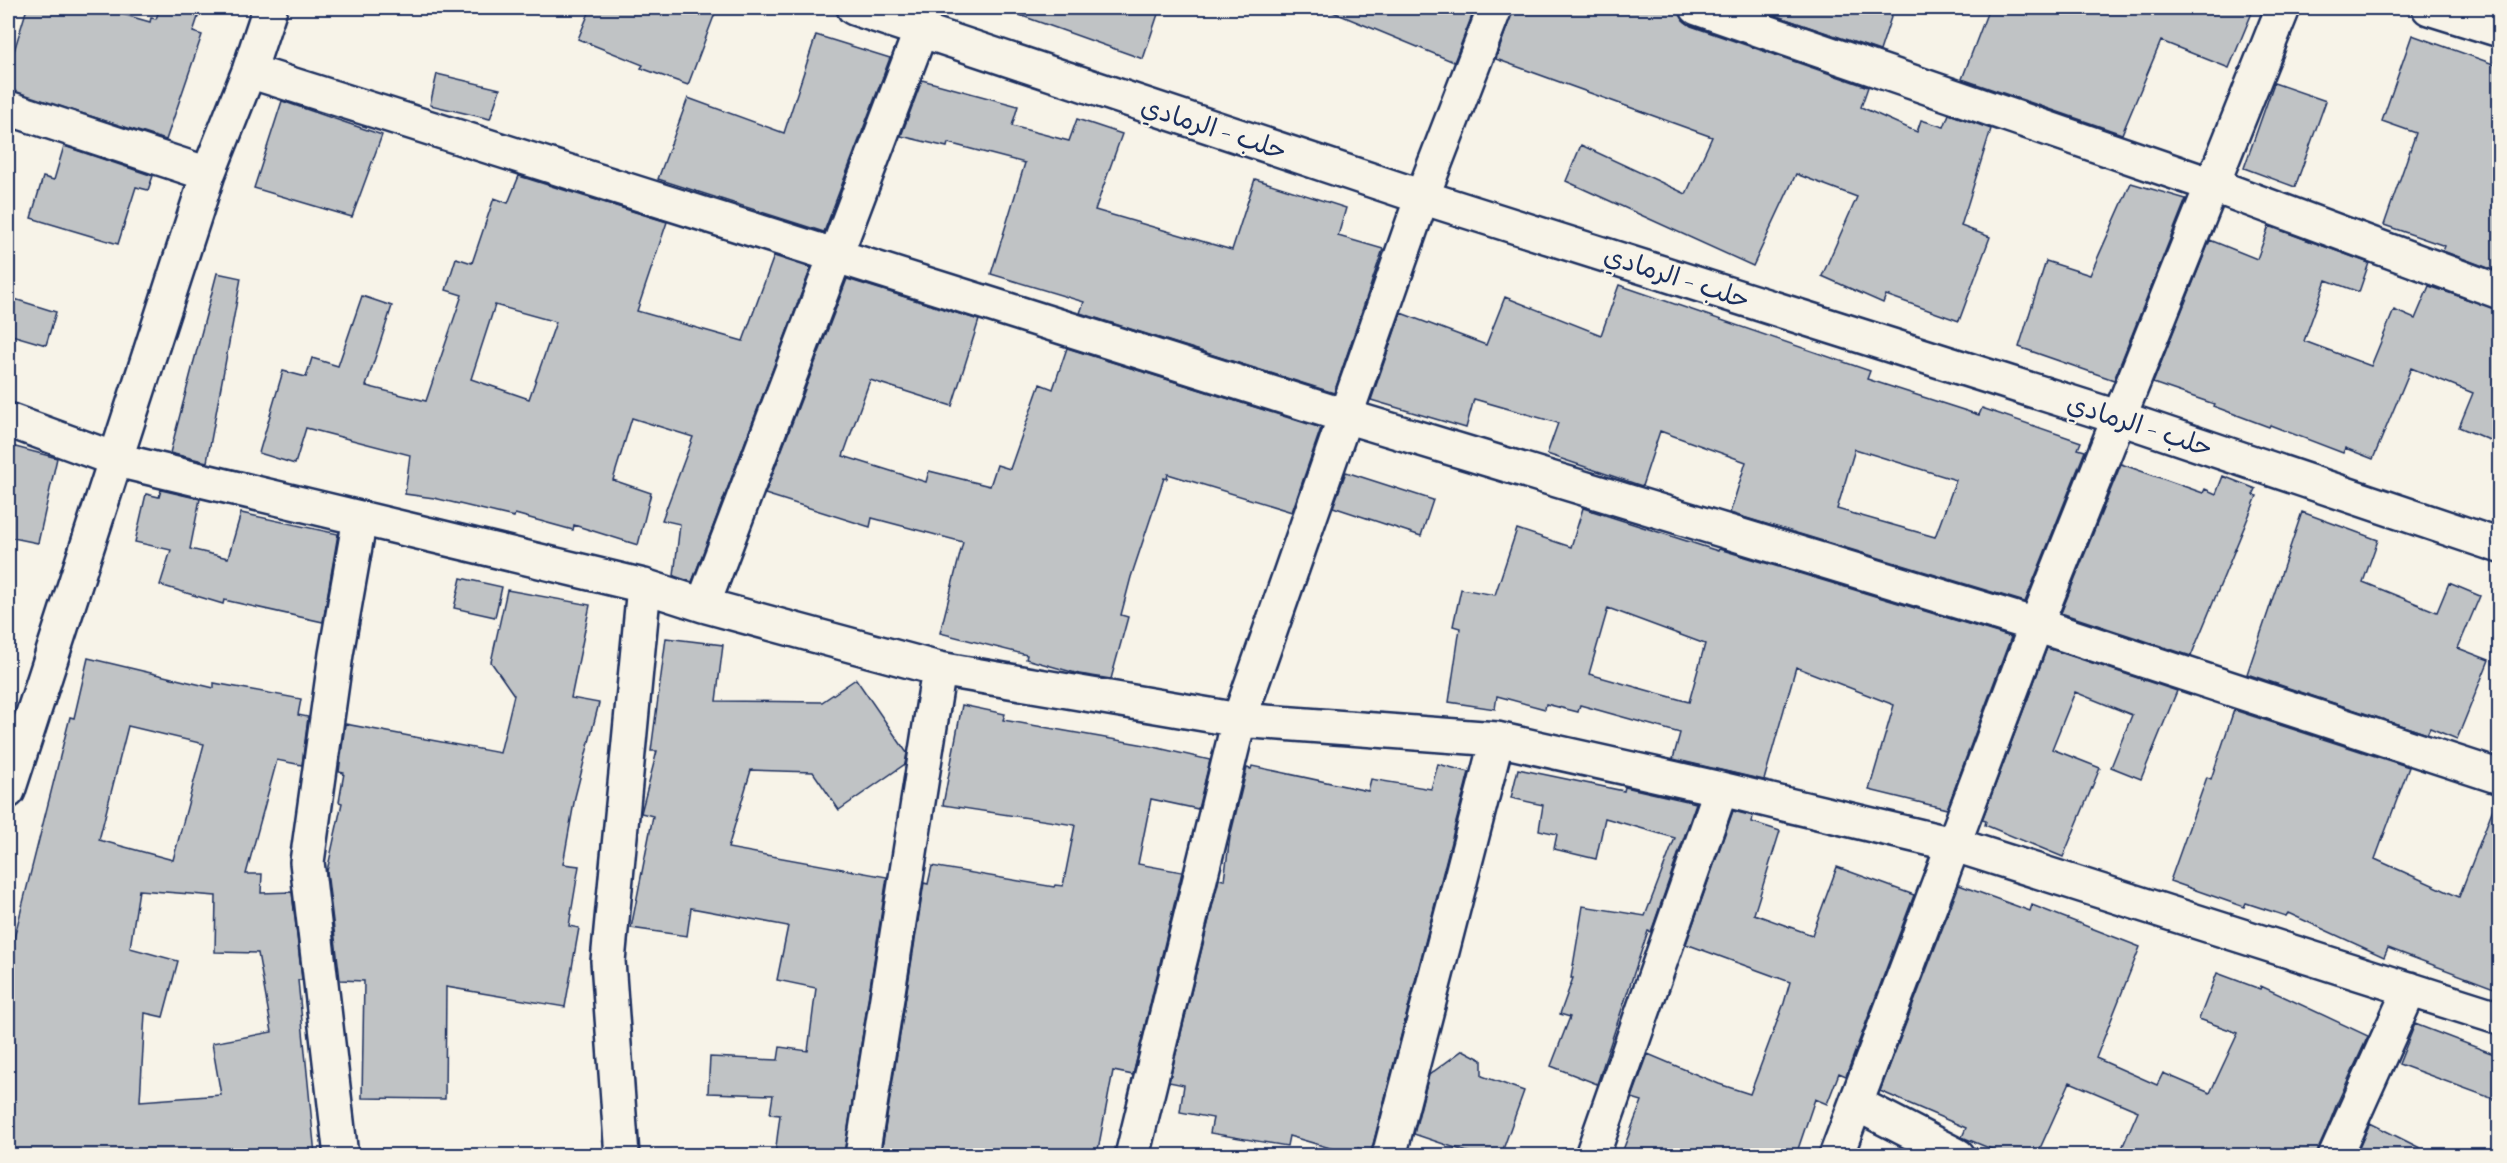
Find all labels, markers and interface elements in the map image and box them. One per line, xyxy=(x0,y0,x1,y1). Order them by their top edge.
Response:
street label: حلب - الرمادي xyxy=(1135,89,1291,172)
street label: حلب - الرمادي xyxy=(1598,238,1754,321)
street label: حلب - الرمادي xyxy=(2061,386,2217,469)

